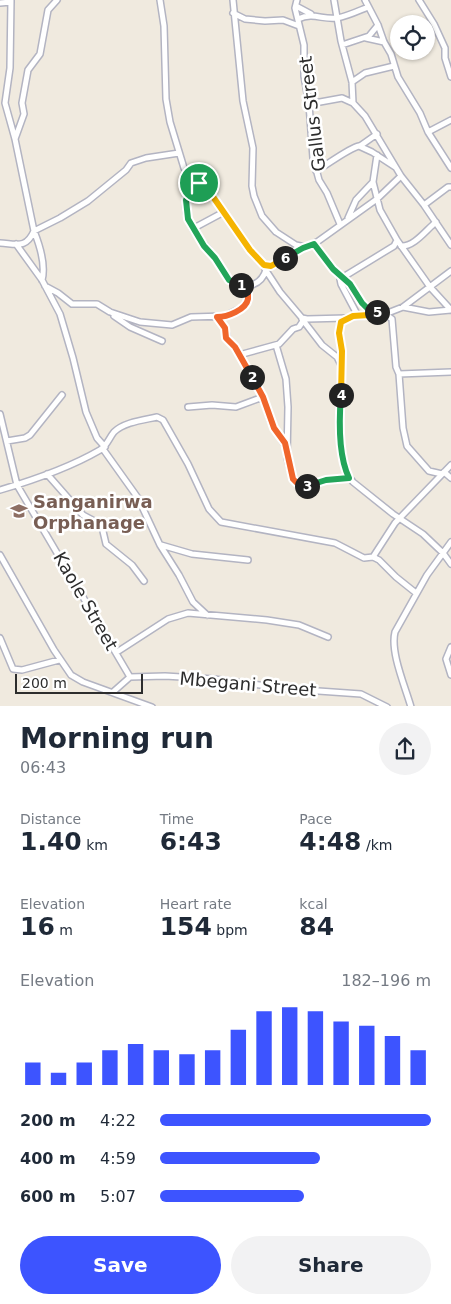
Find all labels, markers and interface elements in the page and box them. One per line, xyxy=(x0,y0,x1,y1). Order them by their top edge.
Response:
map controls xyxy=(390,15,435,60)
button: locate xyxy=(390,15,435,60)
street label: Gallus Street xyxy=(294,55,330,173)
pin xyxy=(178,162,220,204)
icon: arrive xyxy=(185,169,213,197)
pin: 6 xyxy=(272,246,298,270)
text: 6 xyxy=(281,250,290,266)
pin: 1 xyxy=(228,272,254,298)
text: 1 xyxy=(237,277,246,293)
pin: 5 xyxy=(364,300,390,324)
text: 5 xyxy=(373,304,382,320)
pin: 2 xyxy=(240,364,264,390)
text: 2 xyxy=(248,369,257,385)
pin: 4 xyxy=(328,382,354,408)
text: 4 xyxy=(337,387,346,403)
pin: 3 xyxy=(294,474,320,498)
text: 3 xyxy=(303,478,312,494)
place label: Sanganirwa Orphanage xyxy=(33,491,153,533)
school or university icon: Sanganirwa Orphanage xyxy=(9,501,29,521)
street label: Kaole Street xyxy=(49,548,123,654)
street label: Mbegani Street xyxy=(179,668,317,700)
scale bar xyxy=(15,672,142,695)
text: 200 m xyxy=(22,675,67,691)
text: Morning run xyxy=(20,722,214,755)
button: share xyxy=(379,723,431,775)
text: 06:43 xyxy=(20,758,66,777)
text: Distance xyxy=(20,811,81,827)
text: Time xyxy=(160,811,194,827)
text: Pace xyxy=(299,811,332,827)
text: 1.40 xyxy=(20,827,82,856)
text: 6:43 xyxy=(160,827,222,856)
text: 4:48 xyxy=(299,827,362,856)
text: km xyxy=(82,837,108,853)
text: /km xyxy=(362,837,392,853)
text: Elevation xyxy=(20,896,85,912)
text: Heart rate xyxy=(160,896,232,912)
text: kcal xyxy=(299,896,328,912)
text: 16 xyxy=(20,912,55,941)
text: 154 xyxy=(160,912,212,941)
text: 84 xyxy=(299,912,334,941)
text: m xyxy=(55,922,73,938)
text: bpm xyxy=(212,922,248,938)
text: Elevation xyxy=(20,971,94,990)
text: 182–196 m xyxy=(341,971,431,990)
text: 200 m xyxy=(20,1111,76,1130)
text: 4:22 xyxy=(100,1111,136,1130)
text: 400 m xyxy=(20,1149,76,1168)
text: 4:59 xyxy=(100,1149,136,1168)
text: 600 m xyxy=(20,1187,76,1206)
text: 5:07 xyxy=(100,1187,136,1206)
button: Save xyxy=(20,1236,221,1294)
button: Share xyxy=(231,1236,431,1294)

